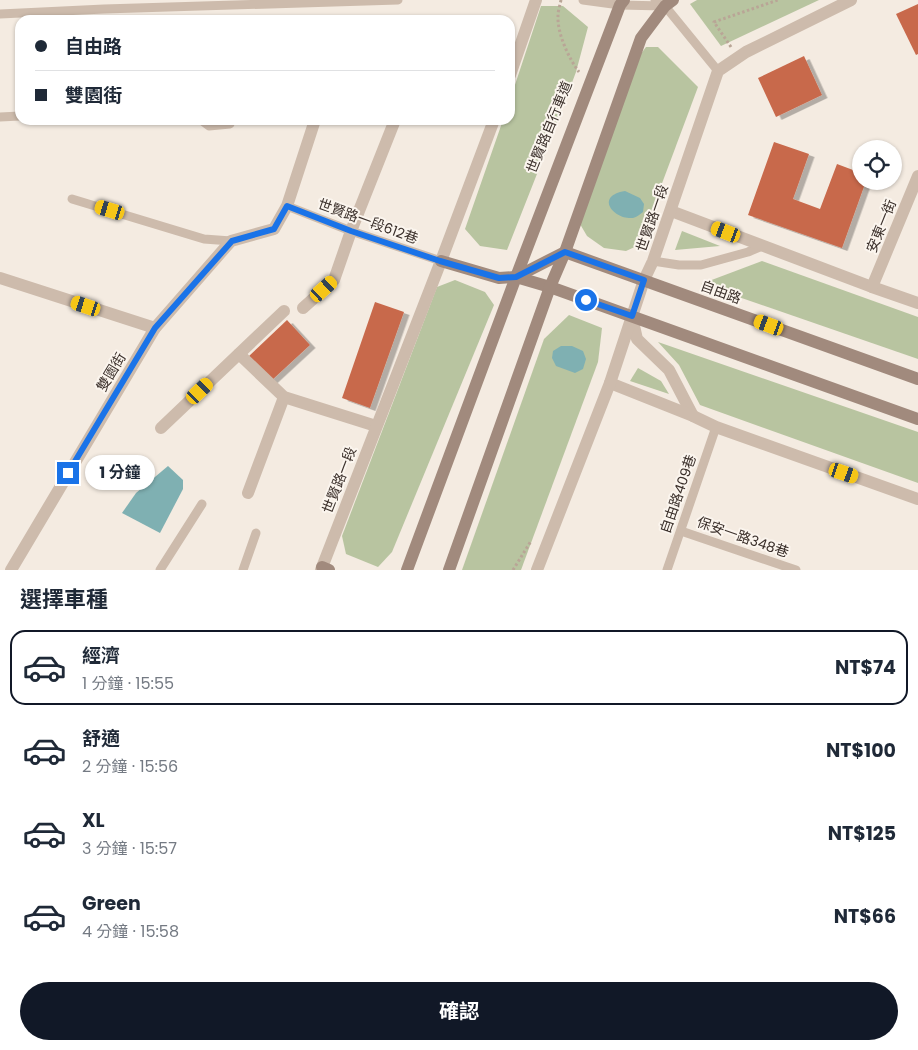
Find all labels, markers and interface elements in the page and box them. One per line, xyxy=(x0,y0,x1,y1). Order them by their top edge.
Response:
text: 自由路 xyxy=(65,33,122,60)
street label: 世賢路自行車道 xyxy=(521,78,577,176)
text: 雙園街 xyxy=(65,82,122,109)
map controls xyxy=(852,140,902,190)
button: locate xyxy=(852,140,902,190)
street label: 世賢路一段 xyxy=(631,182,673,254)
street label: 世賢路一段612巷 xyxy=(315,194,421,248)
street label: 安東一街 xyxy=(861,196,901,256)
car xyxy=(93,198,126,222)
car xyxy=(709,220,742,244)
car xyxy=(307,273,340,305)
street label: 自由路 xyxy=(698,275,744,309)
route start xyxy=(575,289,597,311)
car xyxy=(69,294,102,318)
car xyxy=(752,313,785,337)
street label: 雙園街 xyxy=(92,349,130,395)
car xyxy=(183,375,216,407)
street label: 世賢路一段 xyxy=(317,444,361,516)
street label: 自由路409巷 xyxy=(655,452,701,536)
callout: 1 分鐘 xyxy=(86,456,156,490)
text: 1 分鐘 xyxy=(99,461,141,484)
car xyxy=(827,461,860,485)
route end xyxy=(57,462,79,484)
street label: 保安一路348巷 xyxy=(694,512,792,562)
text: 選擇車種 xyxy=(20,584,108,615)
text: 經濟 xyxy=(82,642,120,669)
icon: car xyxy=(22,645,67,690)
text: NT$74 xyxy=(835,654,896,681)
text: 1 分鐘 · 15:55 xyxy=(82,672,174,695)
text: 舒適 xyxy=(82,725,120,752)
icon: car xyxy=(22,728,67,773)
text: NT$100 xyxy=(826,737,896,764)
text: 2 分鐘 · 15:56 xyxy=(82,755,178,778)
text: XL xyxy=(82,807,105,834)
icon: car xyxy=(22,811,67,856)
text: NT$125 xyxy=(828,820,896,847)
text: 3 分鐘 · 15:57 xyxy=(82,837,177,860)
text: Green xyxy=(82,890,141,917)
icon: car xyxy=(22,894,67,939)
text: NT$66 xyxy=(834,903,896,930)
text: 4 分鐘 · 15:58 xyxy=(82,920,179,943)
button: 確認 xyxy=(20,982,898,1040)

